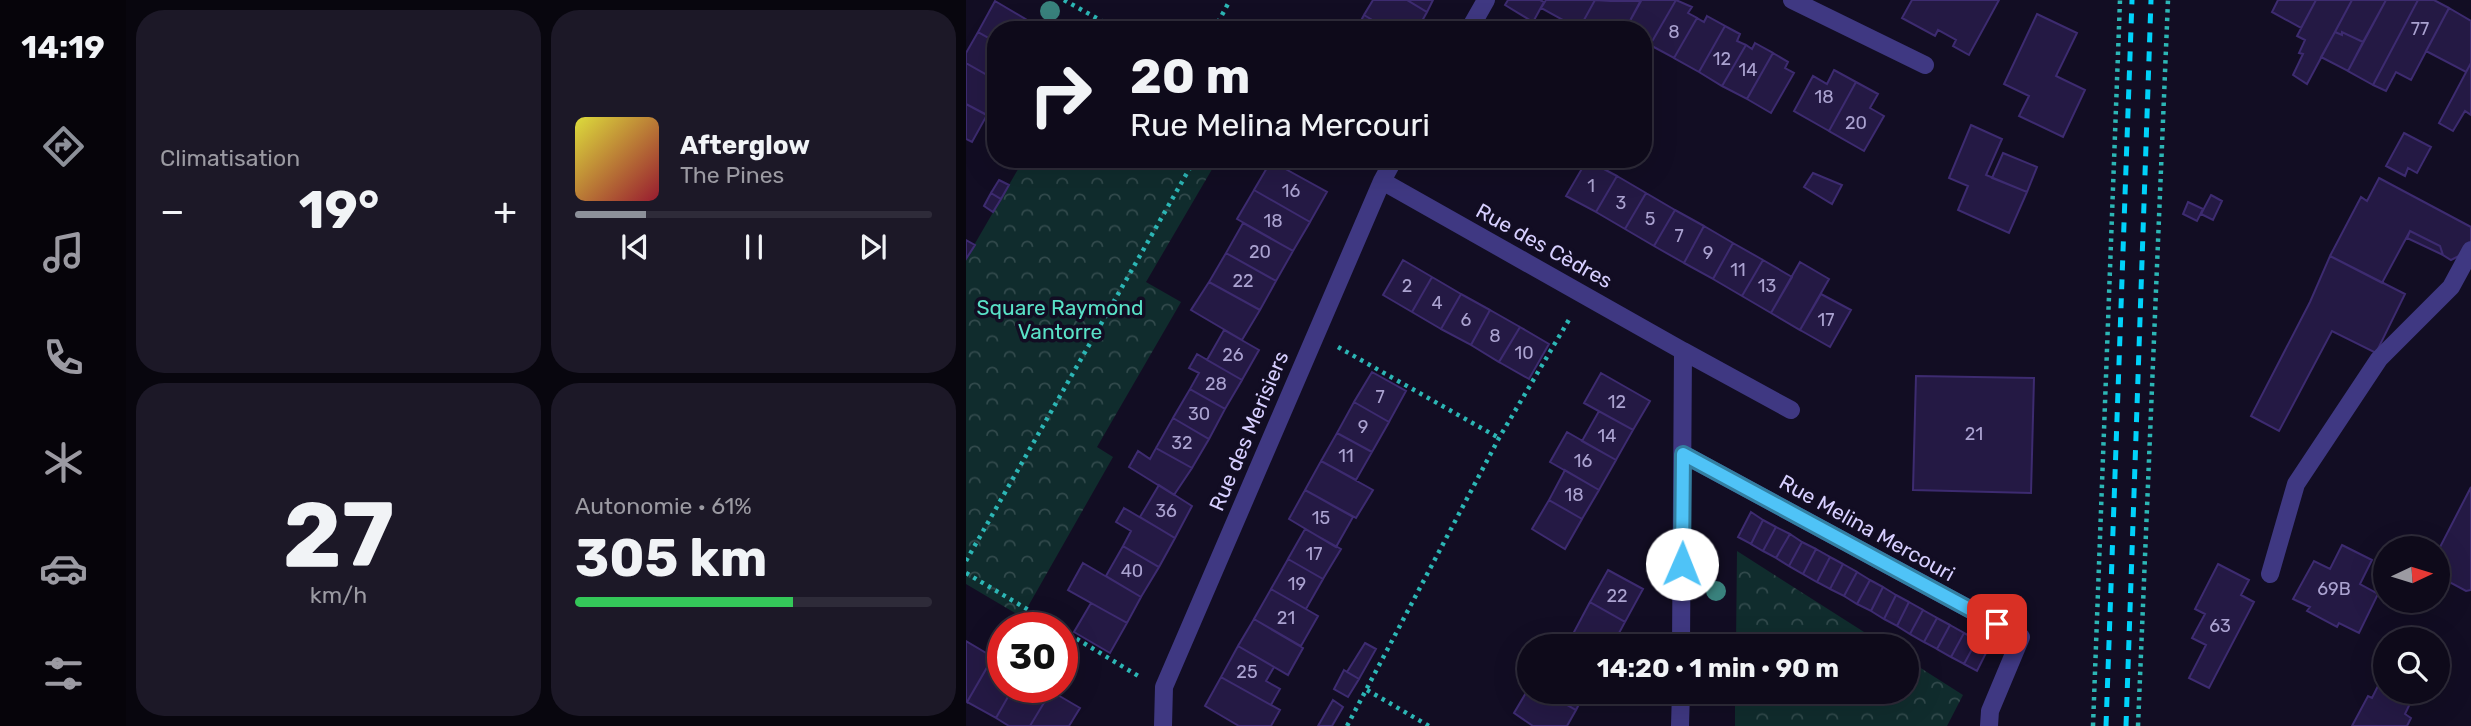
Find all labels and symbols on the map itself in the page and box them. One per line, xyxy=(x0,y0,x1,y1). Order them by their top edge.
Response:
house number: 77 xyxy=(2411,18,2429,40)
house number: 8 xyxy=(1668,21,1680,43)
house number: 12 xyxy=(1713,48,1731,70)
house number: 14 xyxy=(1739,59,1757,81)
house number: 18 xyxy=(1814,86,1834,108)
house number: 20 xyxy=(1845,112,1867,134)
house number: 1 xyxy=(1587,175,1595,197)
house number: 16 xyxy=(1282,180,1300,202)
house number: 3 xyxy=(1616,192,1626,214)
street label: Rue des Cèdres xyxy=(1472,198,1617,293)
house number: 5 xyxy=(1645,208,1655,230)
house number: 18 xyxy=(1263,210,1283,232)
house number: 7 xyxy=(1674,225,1684,247)
house number: 20 xyxy=(1249,241,1271,263)
house number: 9 xyxy=(1703,242,1713,264)
house number: 11 xyxy=(1730,259,1746,281)
house number: 22 xyxy=(1232,270,1254,292)
house number: 2 xyxy=(1402,275,1412,297)
house number: 13 xyxy=(1758,275,1776,297)
house number: 4 xyxy=(1431,292,1443,314)
park label: Square Raymond Vantorre xyxy=(976,295,1144,344)
house number: 6 xyxy=(1461,309,1472,331)
house number: 17 xyxy=(1818,309,1834,331)
house number: 8 xyxy=(1489,325,1501,347)
house number: 10 xyxy=(1514,342,1534,364)
house number: 26 xyxy=(1222,344,1244,366)
street label: Rue des Merisiers xyxy=(1204,347,1293,514)
house number: 28 xyxy=(1205,373,1227,395)
house number: 7 xyxy=(1375,386,1385,408)
house number: 12 xyxy=(1608,391,1626,413)
house number: 30 xyxy=(1188,403,1210,425)
house number: 9 xyxy=(1358,416,1368,438)
house number: 21 xyxy=(1965,423,1983,445)
house number: 14 xyxy=(1598,425,1616,447)
house number: 32 xyxy=(1171,432,1193,454)
house number: 11 xyxy=(1338,445,1354,467)
house number: 16 xyxy=(1574,450,1592,472)
street label: Rue Melina Mercouri xyxy=(1775,469,1959,586)
house number: 18 xyxy=(1564,484,1584,506)
house number: 36 xyxy=(1155,500,1177,522)
house number: 15 xyxy=(1312,507,1330,529)
position arrow xyxy=(1645,527,1719,601)
north arrow xyxy=(2373,536,2450,612)
house number: 17 xyxy=(1306,543,1322,565)
house number: 40 xyxy=(1121,560,1143,582)
house number: 19 xyxy=(1288,573,1306,595)
house number: 69B xyxy=(2317,578,2351,600)
house number: 22 xyxy=(1606,585,1628,607)
pin xyxy=(1967,594,2027,654)
house number: 21 xyxy=(1277,607,1295,629)
speed limit sign: 30 xyxy=(987,612,1078,703)
house number: 63 xyxy=(2209,615,2231,637)
house number: 25 xyxy=(1236,661,1258,683)

